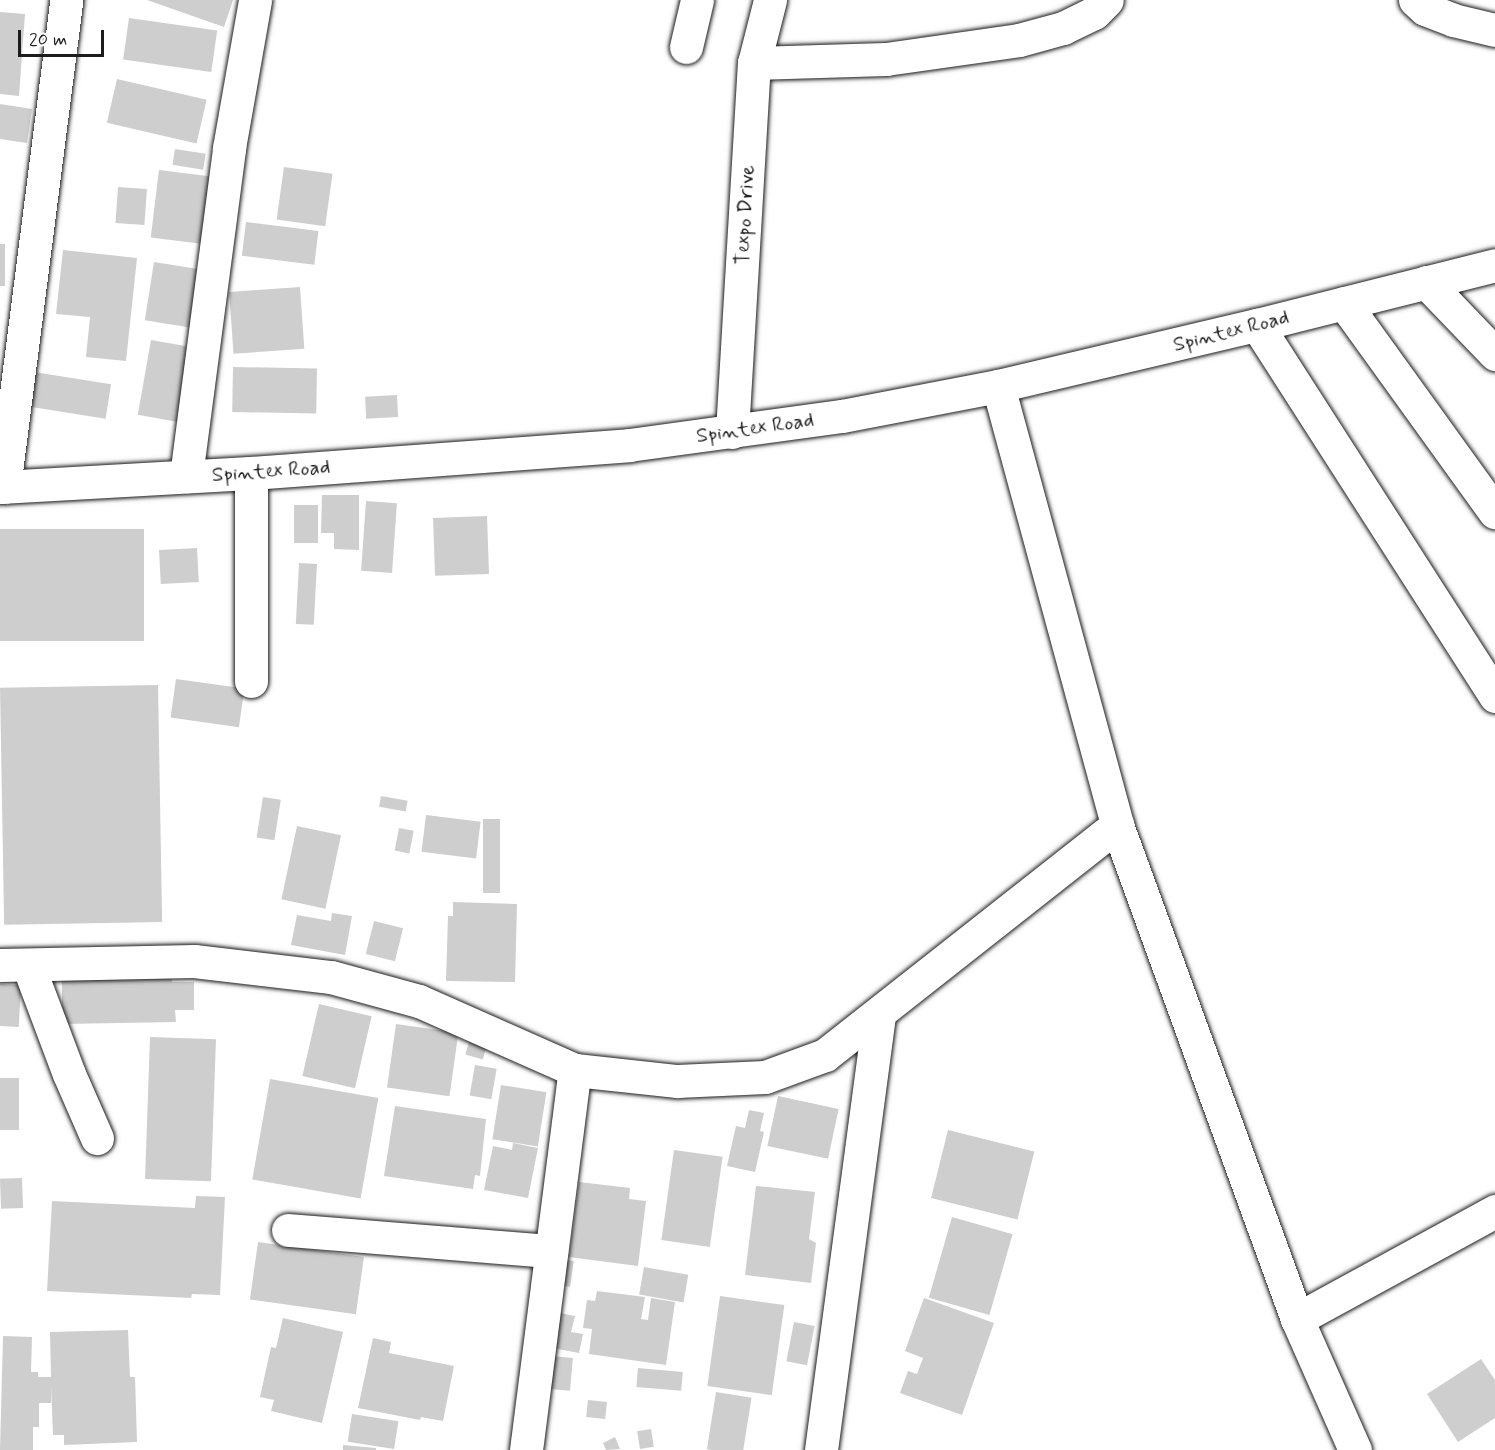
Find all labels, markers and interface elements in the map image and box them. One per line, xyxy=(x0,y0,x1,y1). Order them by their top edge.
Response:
scale bar xyxy=(21,18,106,56)
text: 20 m xyxy=(29,28,67,52)
street label: Texpo Drive xyxy=(730,165,760,265)
street label: Spintex Road xyxy=(1170,304,1292,358)
street label: Spintex Road xyxy=(695,407,815,449)
street label: Spintex Road xyxy=(211,454,331,488)

